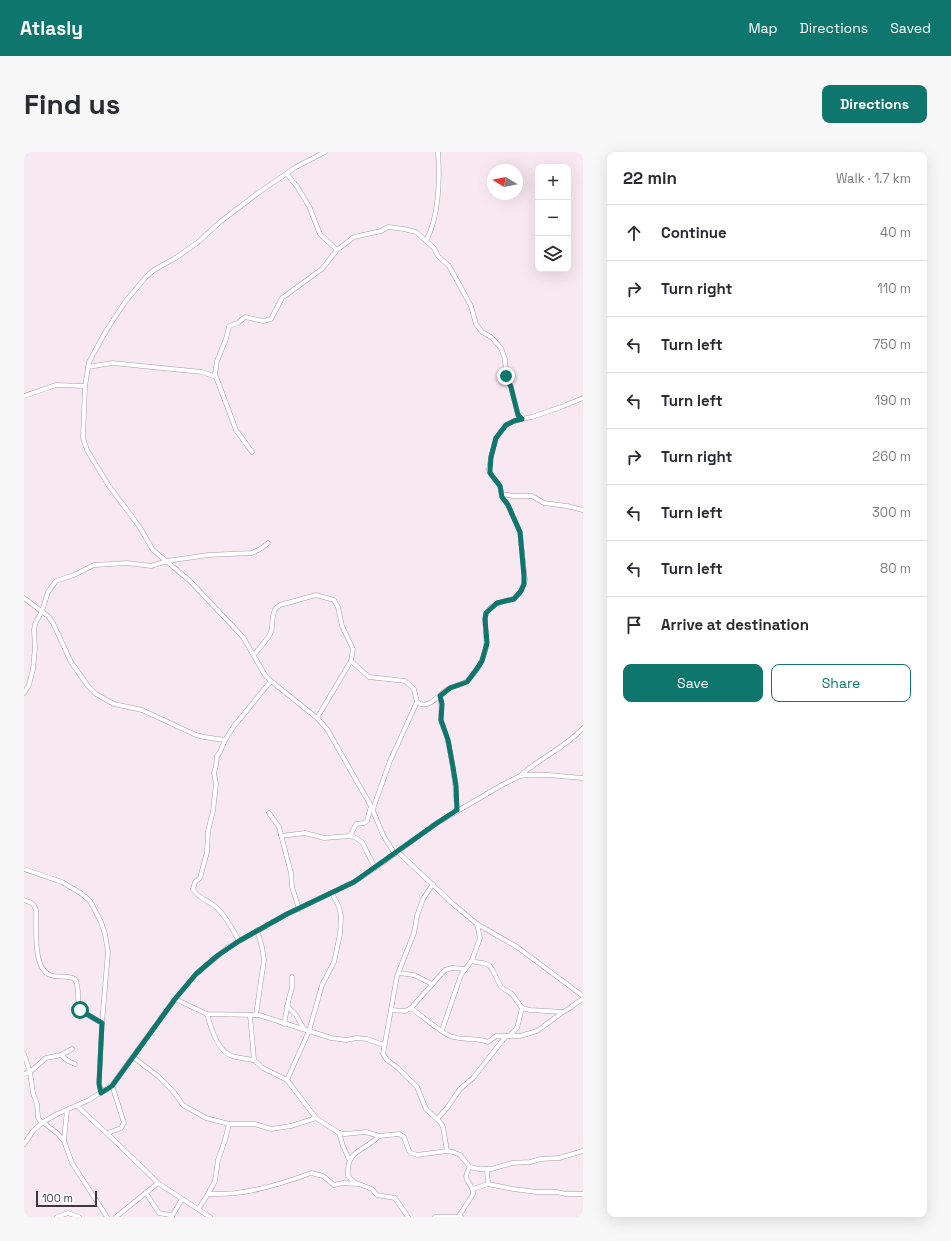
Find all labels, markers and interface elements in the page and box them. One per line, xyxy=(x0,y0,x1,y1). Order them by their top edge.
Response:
text: Atlasly xyxy=(20,16,83,41)
text: Map xyxy=(748,19,778,37)
text: Directions xyxy=(800,19,868,37)
text: Saved xyxy=(890,19,931,37)
button: Directions xyxy=(822,85,927,123)
text: Find us xyxy=(24,86,121,122)
north arrow xyxy=(487,164,523,200)
map controls xyxy=(535,164,571,272)
button: + xyxy=(535,164,571,200)
text: 22 min xyxy=(623,167,677,189)
text: Walk · 1.7 km xyxy=(836,170,911,187)
button: − xyxy=(535,200,571,236)
icon: ahead xyxy=(623,222,645,244)
text: Continue xyxy=(661,223,727,242)
text: 40 m xyxy=(880,224,911,241)
button: layers xyxy=(535,236,571,272)
icon: right xyxy=(623,278,645,300)
text: Turn right xyxy=(661,279,732,298)
text: 110 m xyxy=(877,280,911,297)
icon: left xyxy=(623,334,645,356)
text: Turn left xyxy=(661,335,723,354)
text: 750 m xyxy=(873,336,911,353)
route end xyxy=(497,367,515,385)
icon: left xyxy=(623,390,645,412)
text: Turn left xyxy=(661,391,723,410)
text: 190 m xyxy=(875,392,911,409)
icon: right xyxy=(623,446,645,468)
text: Turn right xyxy=(661,447,732,466)
text: 260 m xyxy=(872,448,911,465)
icon: left xyxy=(623,502,645,524)
text: Turn left xyxy=(661,503,723,522)
text: 300 m xyxy=(872,504,911,521)
icon: left xyxy=(623,558,645,580)
text: Turn left xyxy=(661,559,723,578)
text: 80 m xyxy=(880,560,911,577)
icon: arrive xyxy=(623,614,645,636)
text: Arrive at destination xyxy=(661,615,809,634)
button: Save xyxy=(623,664,763,702)
button: Share xyxy=(771,664,911,702)
route start xyxy=(71,1001,89,1019)
scale bar xyxy=(36,1189,97,1208)
text: 100 m xyxy=(42,1191,73,1205)

